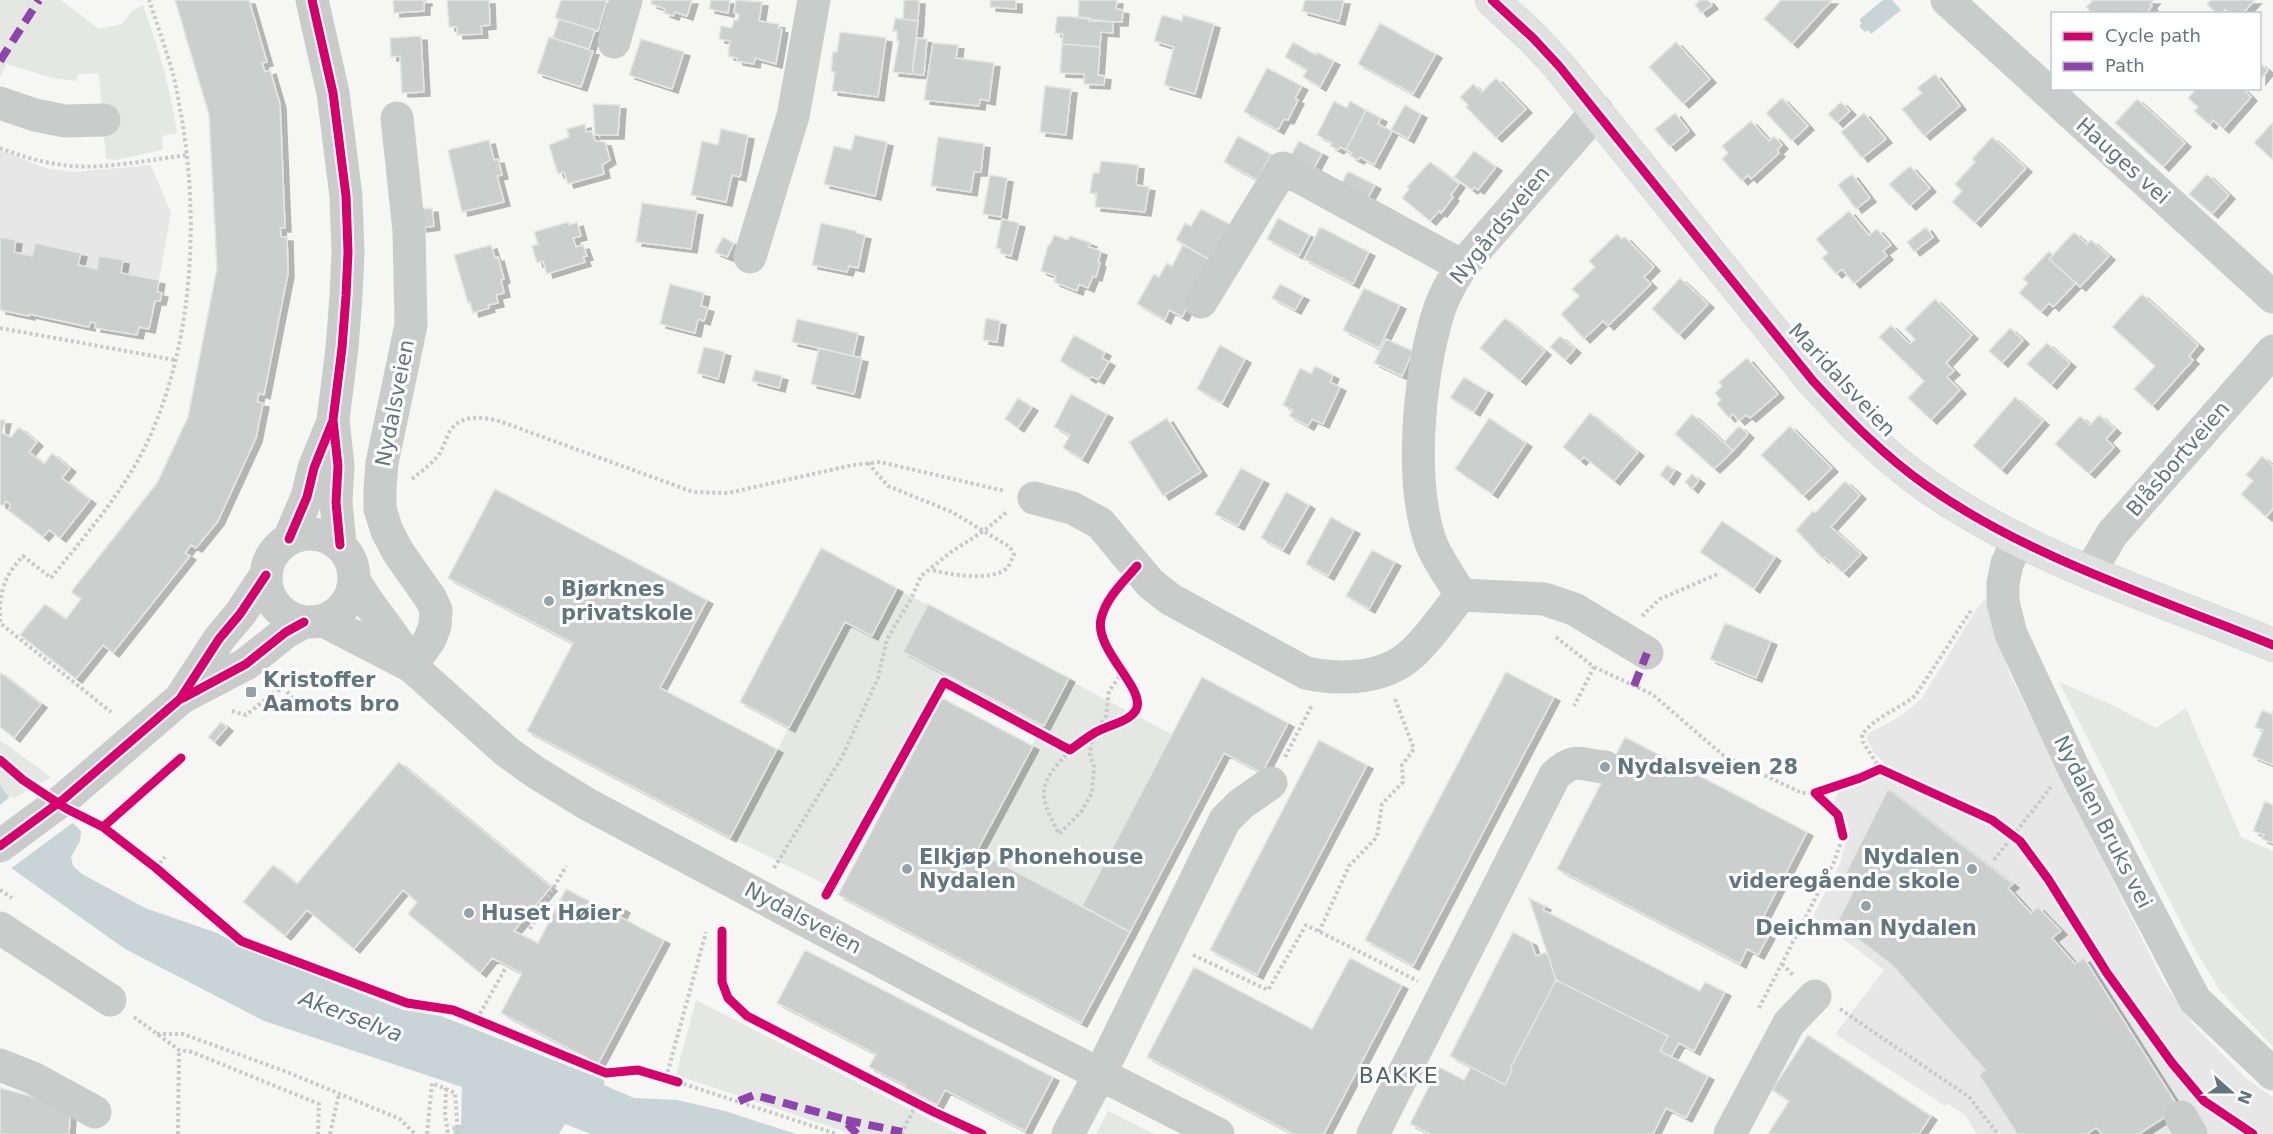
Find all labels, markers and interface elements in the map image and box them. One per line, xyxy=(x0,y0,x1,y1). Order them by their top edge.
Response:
legend xyxy=(2051,12,2261,90)
text: Cycle path xyxy=(2105,25,2201,46)
text: Path xyxy=(2105,55,2145,76)
street label: Hauges vei xyxy=(2071,113,2175,209)
street label: Nygårdsveien xyxy=(1444,161,1555,289)
street label: Maridalsveien xyxy=(1783,318,1901,442)
street label: Nydalsveien xyxy=(371,338,419,468)
street label: Blåsbortveien xyxy=(2121,396,2234,521)
place label: Bjørknes privatskole xyxy=(561,577,693,625)
marker: Bjørknes privatskole xyxy=(542,594,556,608)
place label: Kristoffer Aamots bro xyxy=(263,668,399,716)
marker: Kristoffer Aamots bro xyxy=(244,685,258,699)
street label: Nydalen Bruks vei xyxy=(2049,732,2157,912)
place label: Nydalsveien 28 xyxy=(1617,755,1798,779)
marker: Nydalsveien 28 xyxy=(1598,760,1612,774)
place label: Elkjøp Phonehouse Nydalen xyxy=(919,845,1144,893)
place label: Nydalen videregående skole xyxy=(1728,845,1960,893)
marker: Elkjøp Phonehouse Nydalen xyxy=(900,862,914,876)
marker: Nydalen videregående skole xyxy=(1965,862,1979,876)
street label: Nydalsveien xyxy=(741,877,865,959)
marker: Deichman Nydalen xyxy=(1859,899,1873,913)
place label: Huset Høier xyxy=(481,901,622,925)
marker: Huset Høier xyxy=(462,906,476,920)
place label: Deichman Nydalen xyxy=(1755,916,1977,940)
water label: Akerselva xyxy=(294,984,406,1047)
north arrow xyxy=(2201,1062,2261,1122)
district label: BAKKE xyxy=(1359,1063,1439,1088)
text: N xyxy=(2233,1088,2256,1107)

